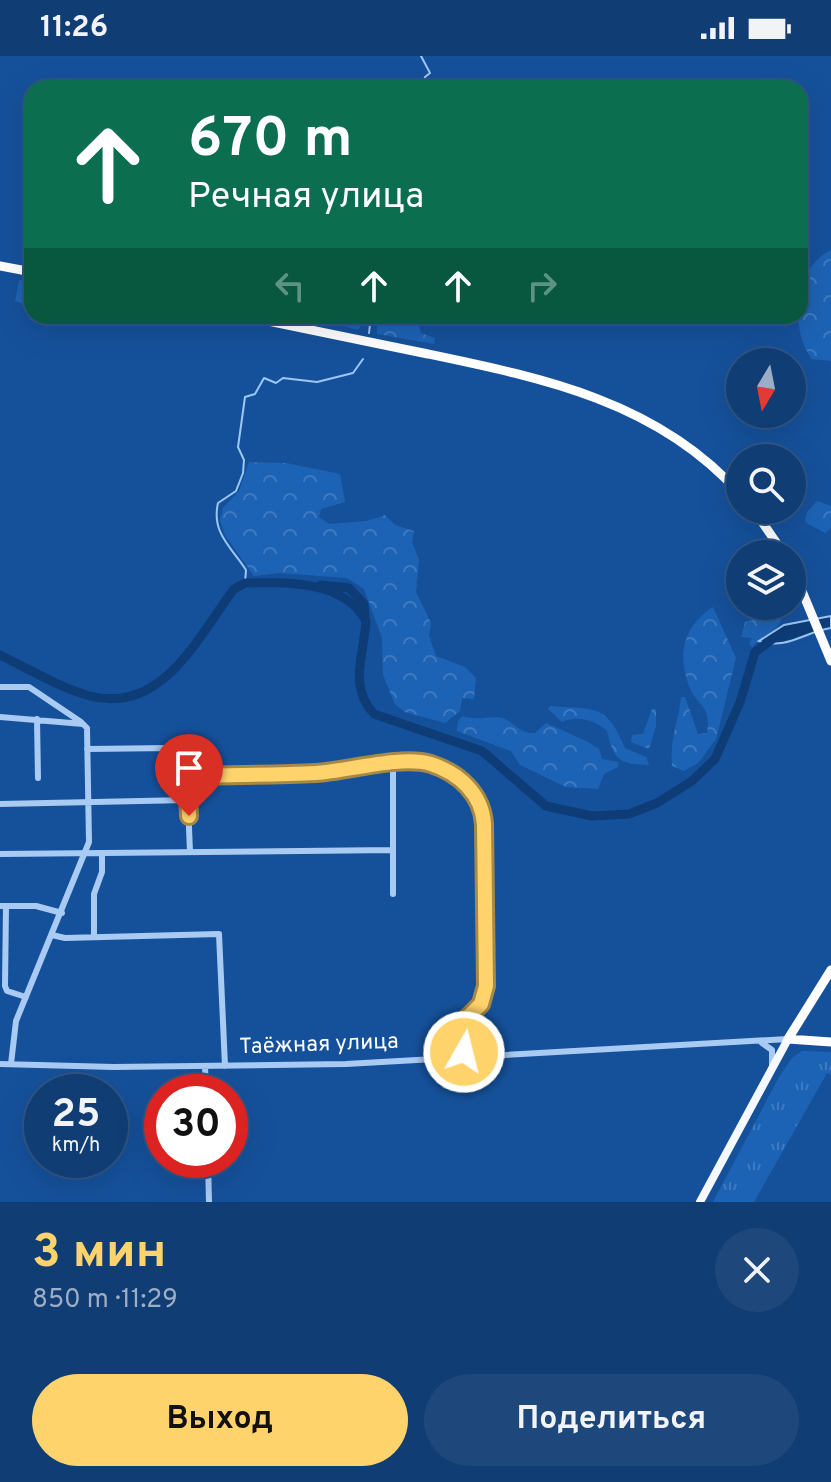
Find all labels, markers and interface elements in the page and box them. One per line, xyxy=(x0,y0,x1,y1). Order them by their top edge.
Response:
text: 11:26 xyxy=(40,10,108,47)
text: 670 m xyxy=(188,106,352,176)
icon: ahead xyxy=(56,112,160,216)
text: Речная улица xyxy=(188,175,424,221)
icon: left xyxy=(268,264,312,308)
icon: ahead xyxy=(352,264,396,308)
icon: ahead xyxy=(436,264,480,308)
icon: right xyxy=(520,264,564,308)
north arrow xyxy=(726,348,806,428)
map controls xyxy=(726,348,806,620)
button: search xyxy=(726,444,806,524)
button: layers xyxy=(726,540,806,620)
pin xyxy=(155,734,223,816)
icon: arrive xyxy=(167,746,211,790)
position arrow xyxy=(422,1010,506,1094)
street label: Таёжная улица xyxy=(239,1029,399,1061)
speed limit sign: 30 xyxy=(144,1074,248,1178)
text: 25 xyxy=(52,1091,100,1141)
text: km/h xyxy=(52,1133,100,1159)
text: 3 мин xyxy=(32,1224,166,1284)
button: close xyxy=(715,1228,799,1312)
text: 850 m · 11:29 xyxy=(32,1284,178,1317)
button: Выход xyxy=(32,1374,408,1466)
button: Поделиться xyxy=(424,1374,799,1466)

